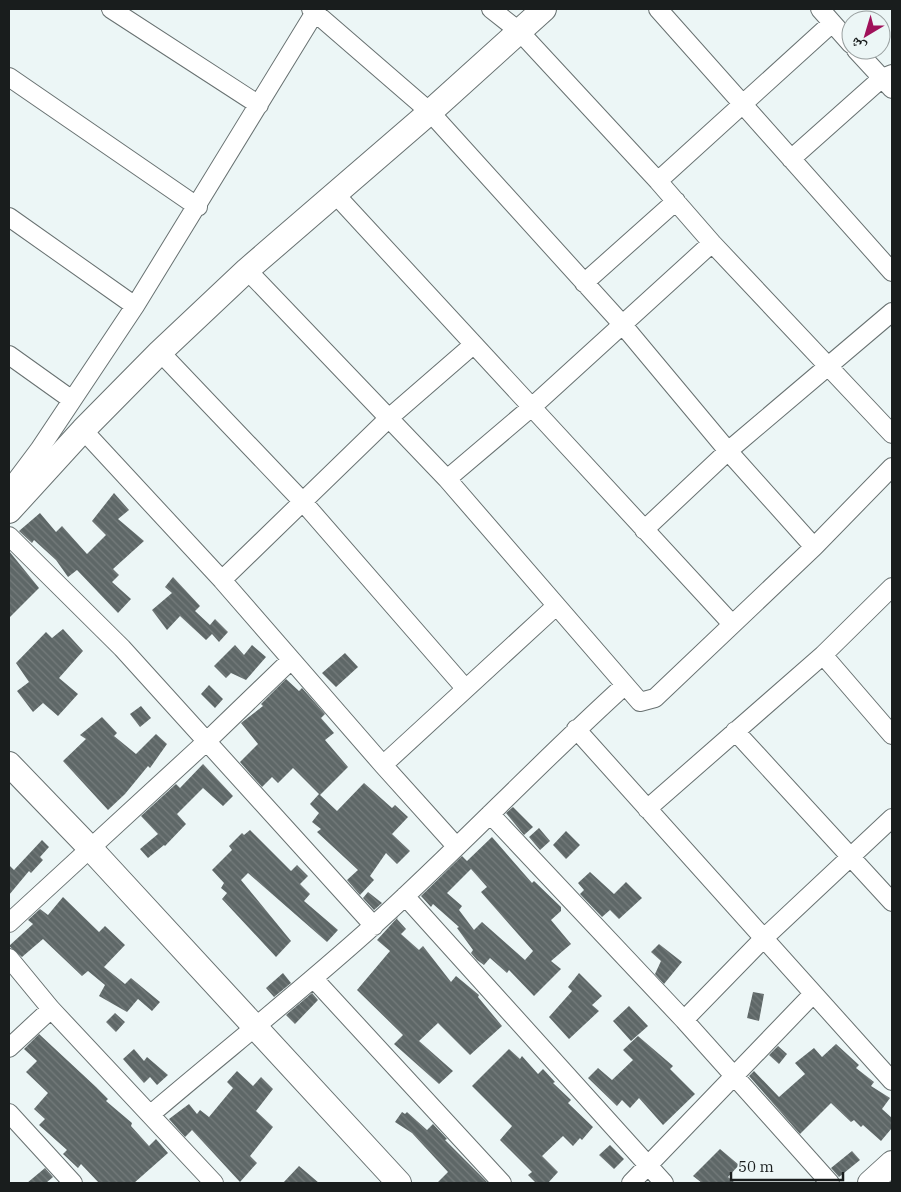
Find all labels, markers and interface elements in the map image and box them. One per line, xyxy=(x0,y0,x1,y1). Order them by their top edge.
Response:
north arrow xyxy=(841,10,891,60)
text: ش xyxy=(846,33,869,57)
scale bar xyxy=(731,1150,844,1182)
text: 50 m xyxy=(738,1157,774,1176)

